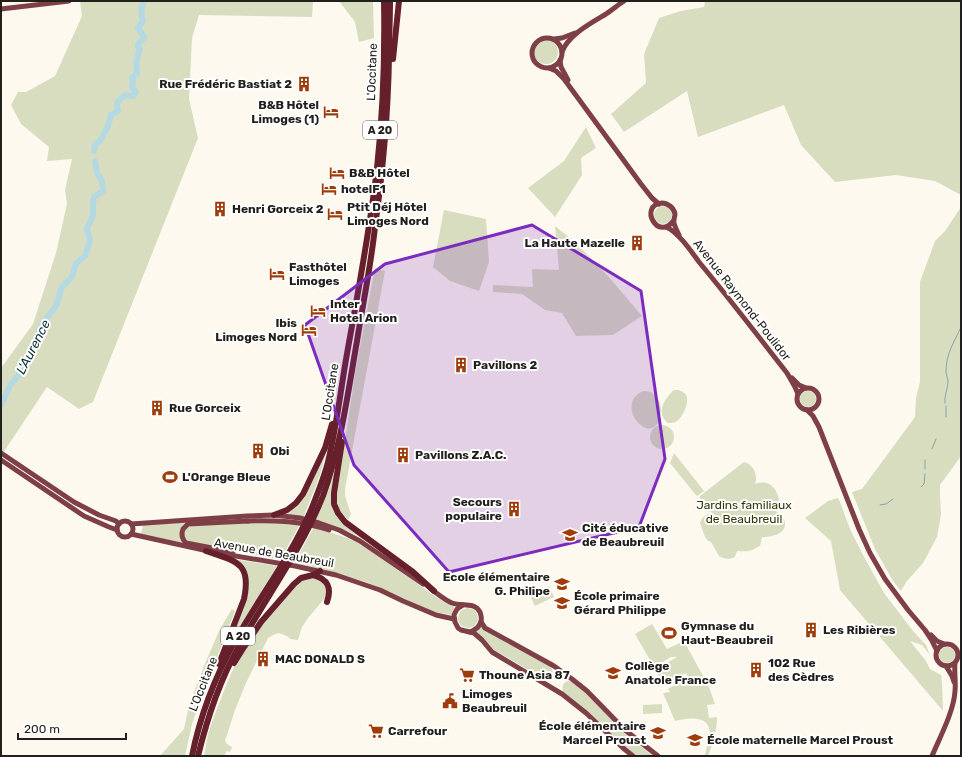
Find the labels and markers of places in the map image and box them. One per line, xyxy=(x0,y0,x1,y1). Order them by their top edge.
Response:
building icon: Rue Frédéric Bastiat 2 xyxy=(295,75,313,93)
place label: Rue Frédéric Bastiat 2 xyxy=(159,77,292,91)
place label: B&B Hôtel Limoges (1) xyxy=(251,98,319,126)
hotel icon: B&B Hôtel Limoges (1) xyxy=(322,103,340,121)
hotel icon: B&B Hôtel xyxy=(328,164,346,182)
place label: B&B Hôtel xyxy=(349,166,410,180)
hotel icon: hotelF1 xyxy=(320,180,338,198)
place label: hotelF1 xyxy=(341,182,386,196)
building icon: Henri Gorceix 2 xyxy=(211,200,229,218)
place label: Ptit Déj Hôtel Limoges Nord xyxy=(347,200,429,228)
place label: Henri Gorceix 2 xyxy=(232,202,324,216)
hotel icon: Ptit Déj Hôtel Limoges Nord xyxy=(326,205,344,223)
building icon: La Haute Mazelle xyxy=(628,234,646,252)
place label: La Haute Mazelle xyxy=(524,236,625,250)
place label: Fasthôtel Limoges xyxy=(289,260,347,288)
hotel icon: Fasthôtel Limoges xyxy=(268,265,286,283)
place label: Inter Hotel Arion xyxy=(330,297,397,325)
hotel icon: Inter Hotel Arion xyxy=(309,302,327,320)
place label: Ibis Limoges Nord xyxy=(215,316,297,344)
hotel icon: Ibis Limoges Nord xyxy=(300,321,318,339)
building icon: Pavillons 2 xyxy=(452,356,470,374)
place label: Pavillons 2 xyxy=(473,358,538,372)
building icon: Rue Gorceix xyxy=(148,399,166,417)
place label: Rue Gorceix xyxy=(169,401,241,415)
building icon: Obi xyxy=(249,442,267,460)
place label: Obi xyxy=(270,444,290,458)
building icon: Pavillons Z.A.C. xyxy=(394,446,412,464)
place label: Pavillons Z.A.C. xyxy=(415,448,506,462)
sports icon: L'Orange Bleue xyxy=(161,468,179,486)
place label: L'Orange Bleue xyxy=(182,470,271,484)
place label: Secours populaire xyxy=(445,495,502,523)
building icon: Secours populaire xyxy=(505,500,523,518)
place label: Cité éducative de Beaubreuil xyxy=(582,521,669,549)
school or university icon: Cité éducative de Beaubreuil xyxy=(561,526,579,544)
place label: Ecole élémentaire G. Philipe xyxy=(443,570,550,598)
school or university icon: Ecole élémentaire G. Philipe xyxy=(553,575,571,593)
place label: École primaire Gérard Philippe xyxy=(574,589,666,617)
school or university icon: École primaire Gérard Philippe xyxy=(553,594,571,612)
place label: Gymnase du Haut-Beaubreil xyxy=(681,619,773,647)
building icon: Les Ribières xyxy=(802,621,820,639)
place label: Les Ribières xyxy=(823,623,896,637)
sports icon: Gymnase du Haut-Beaubreil xyxy=(660,624,678,642)
building icon: MAC DONALD S xyxy=(254,650,272,668)
place label: MAC DONALD S xyxy=(275,652,365,666)
place label: 102 Rue des Cèdres xyxy=(768,656,835,684)
place label: Collège Anatole France xyxy=(625,659,716,687)
building icon: 102 Rue des Cèdres xyxy=(747,661,765,679)
school or university icon: Collège Anatole France xyxy=(604,664,622,682)
supermarket icon: Thoune Asia 87 xyxy=(458,666,476,684)
place label: Thoune Asia 87 xyxy=(479,668,570,682)
place label: Limoges Beaubreuil xyxy=(462,687,527,715)
public building icon: Limoges Beaubreuil xyxy=(441,692,459,710)
place label: École élémentaire Marcel Proust xyxy=(539,719,646,747)
supermarket icon: Carrefour xyxy=(367,722,385,740)
place label: Carrefour xyxy=(388,724,448,738)
school or university icon: École élémentaire Marcel Proust xyxy=(649,724,667,742)
school or university icon: École maternelle Marcel Proust xyxy=(686,731,704,749)
place label: École maternelle Marcel Proust xyxy=(707,733,893,747)

